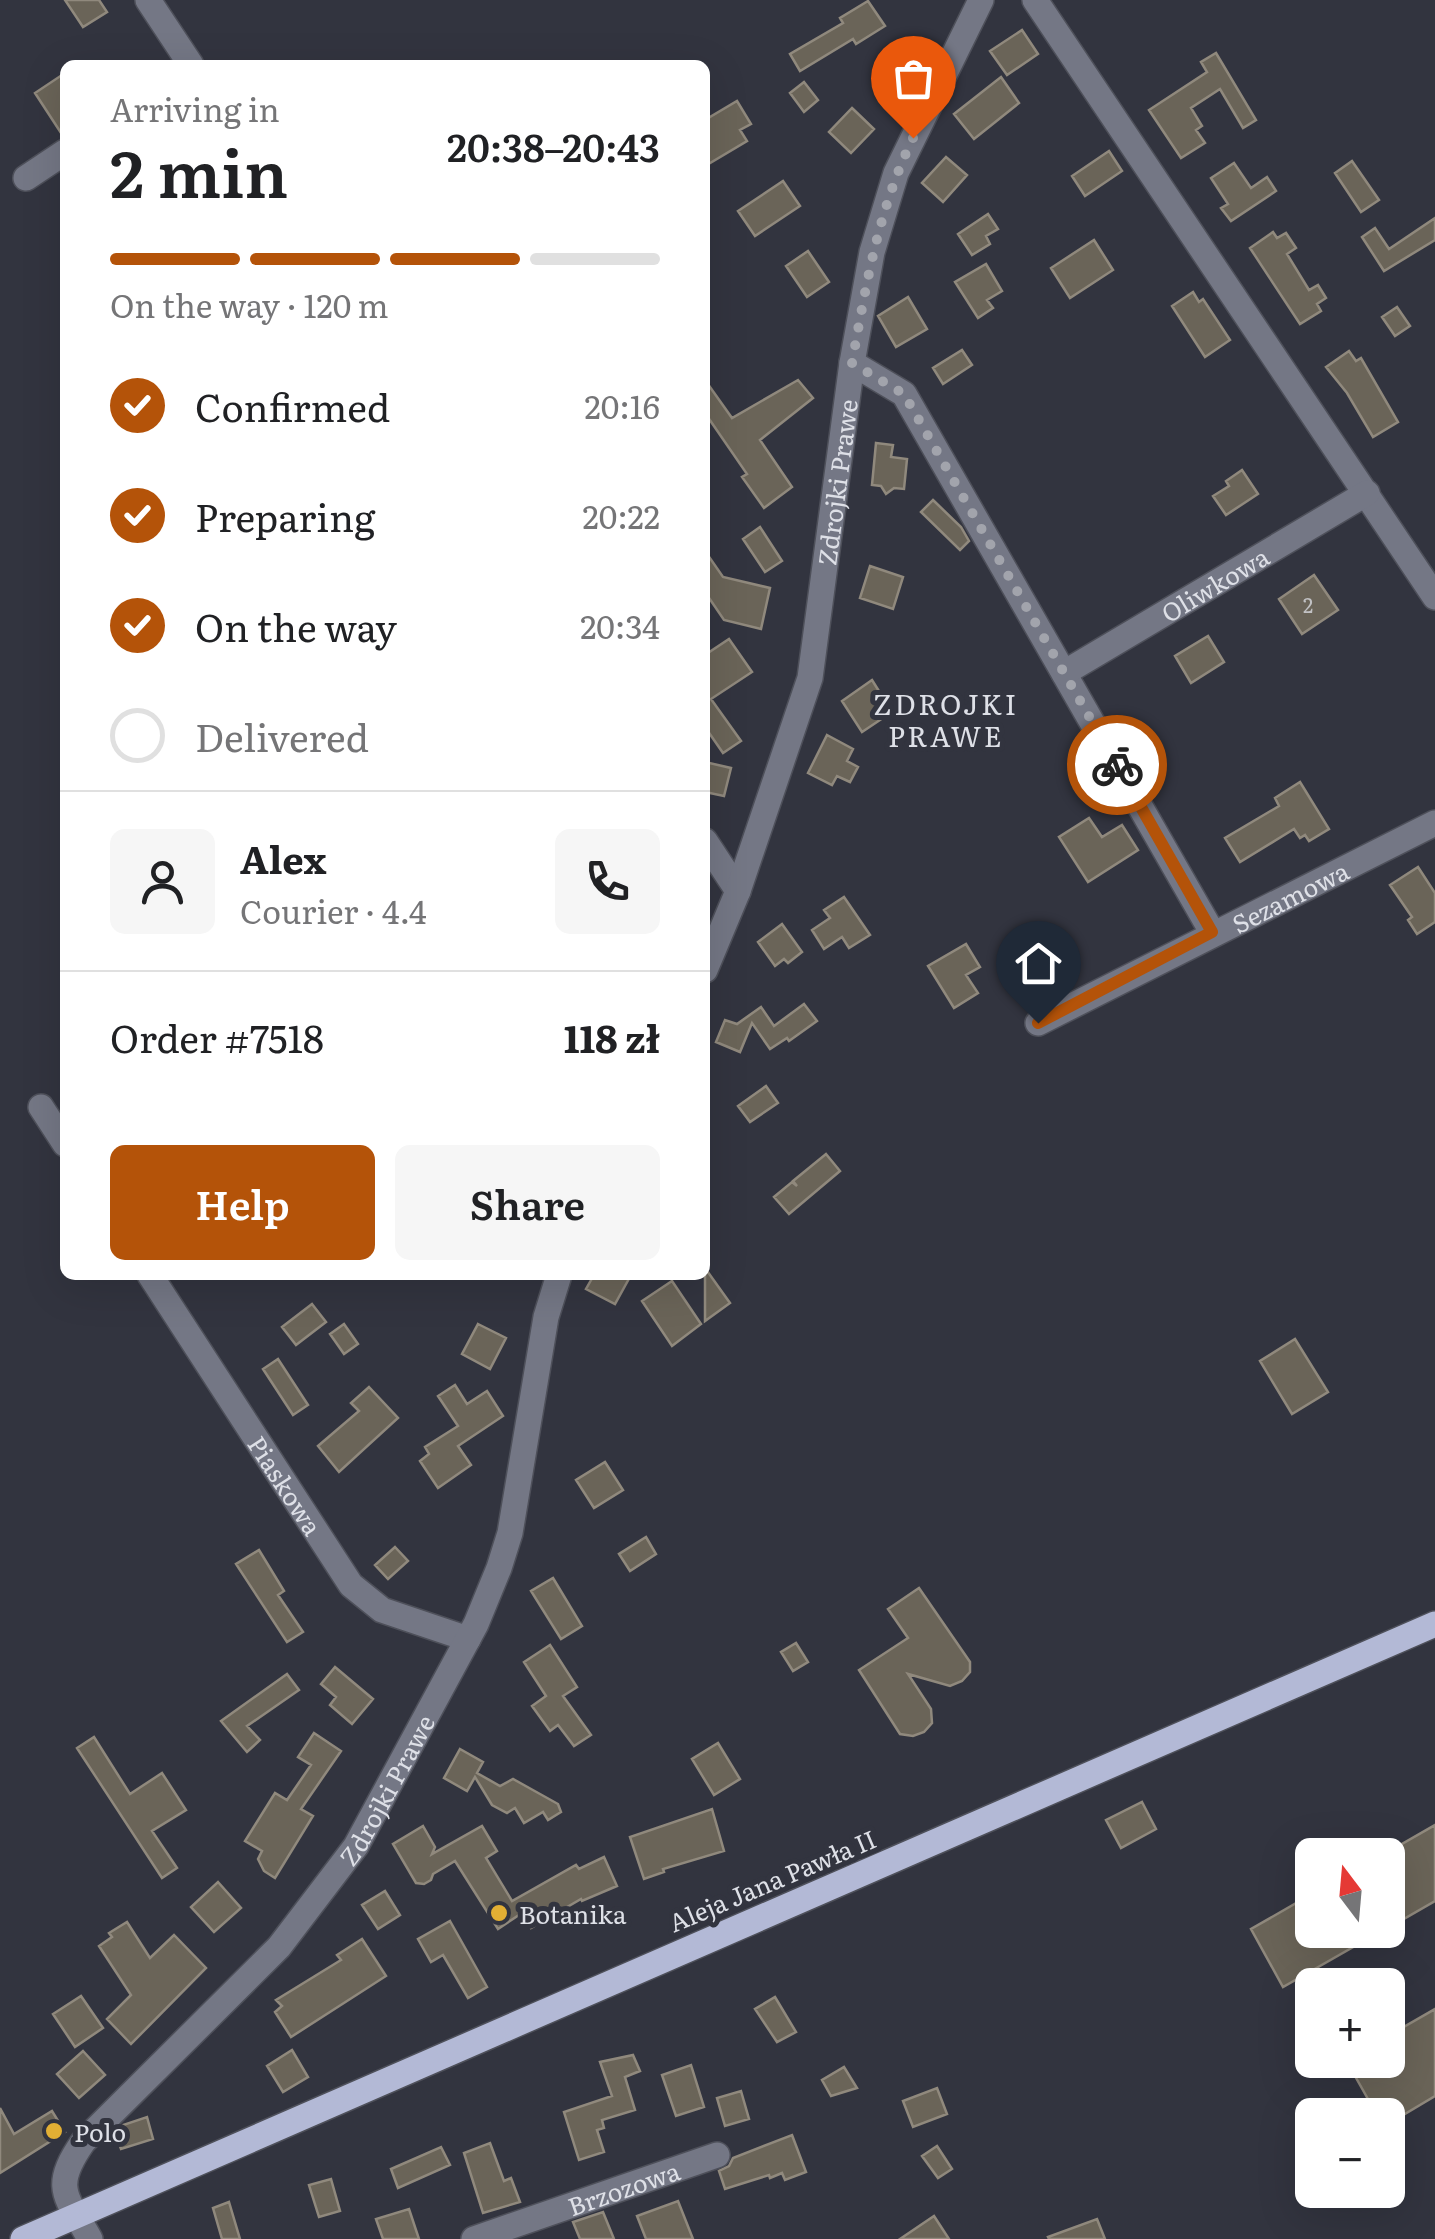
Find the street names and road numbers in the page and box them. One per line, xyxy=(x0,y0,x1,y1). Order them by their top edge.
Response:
street label: Zdrojki Prawe xyxy=(807,397,866,568)
street label: Oliwkowa xyxy=(1153,537,1276,630)
street label: Sezamowa xyxy=(1225,851,1355,941)
street label: Piaskowa xyxy=(240,1428,332,1542)
street label: Zdrojki Prawe xyxy=(329,1707,442,1873)
street label: Aleja Jana Pawła II xyxy=(662,1820,882,1940)
street label: Brzozowa xyxy=(562,2151,685,2224)

